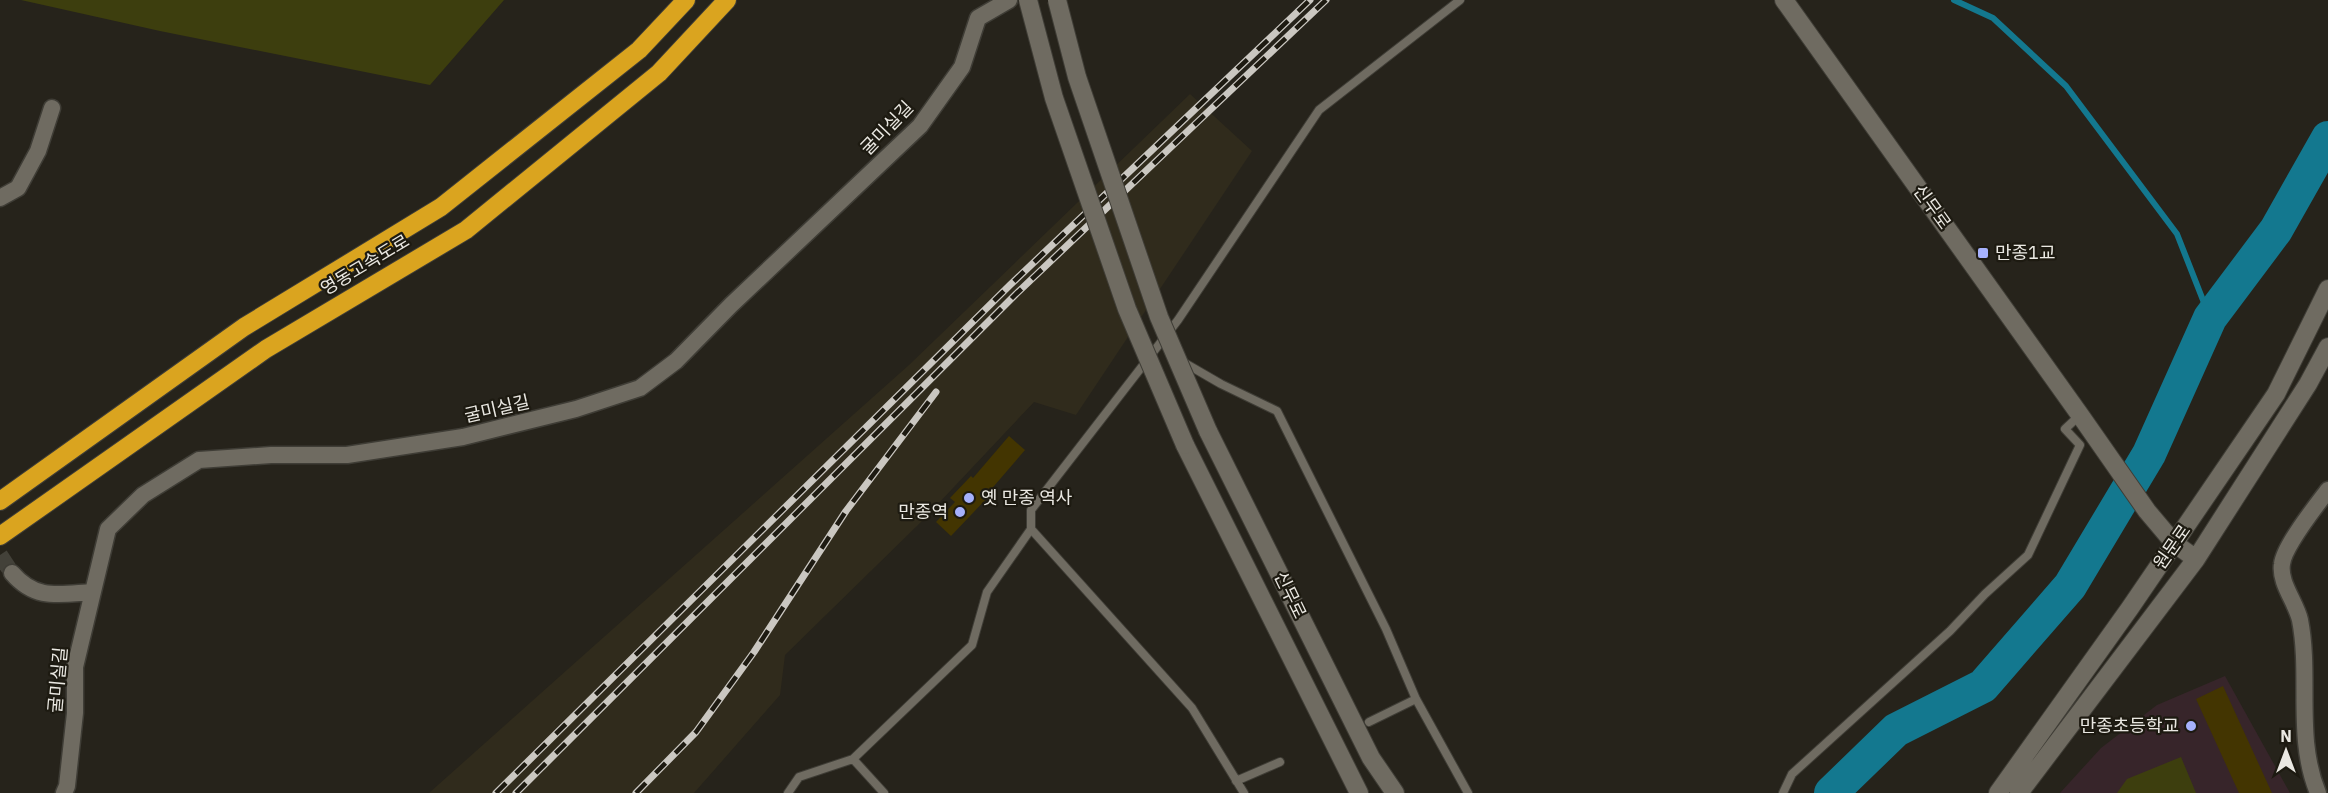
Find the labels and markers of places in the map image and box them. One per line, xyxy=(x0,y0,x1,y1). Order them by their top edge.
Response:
place label: 만종1교 xyxy=(1995,241,2055,264)
marker: 만종1교 xyxy=(1976,246,1990,260)
place label: 옛 만종 역사 xyxy=(981,486,1073,509)
marker: 옛 만종 역사 xyxy=(962,491,976,505)
place label: 만종역 xyxy=(898,500,948,523)
marker: 만종역 xyxy=(953,505,967,519)
place label: 만종초등학교 xyxy=(2080,714,2179,737)
marker: 만종초등학교 xyxy=(2184,719,2198,733)

